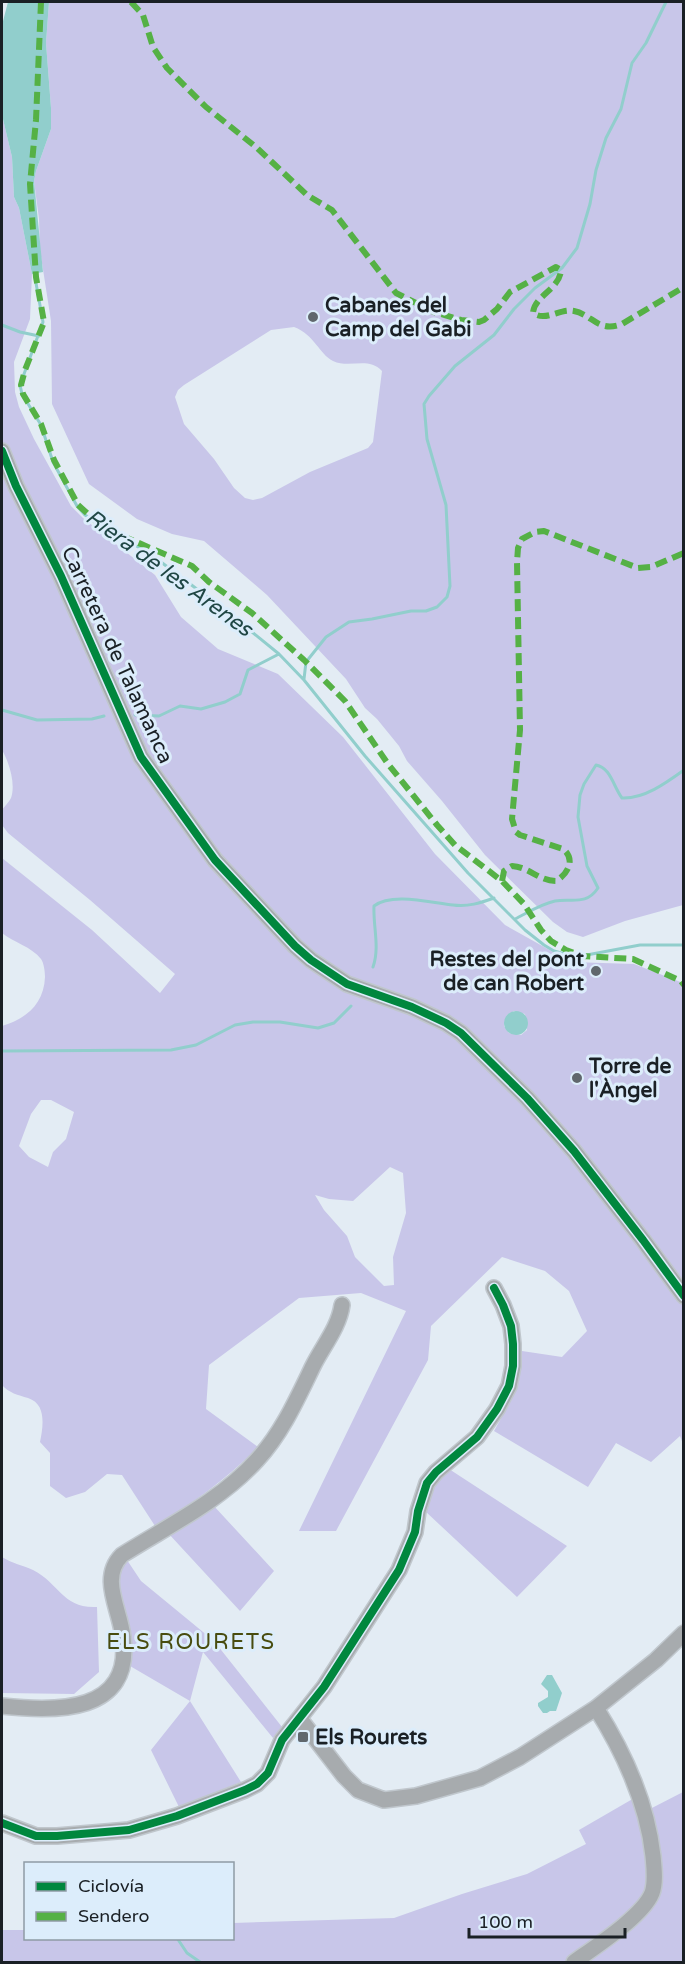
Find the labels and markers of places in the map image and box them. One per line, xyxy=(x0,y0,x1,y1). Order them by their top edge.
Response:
place label: Cabanes del Camp del Gabi xyxy=(325,293,471,342)
marker: Cabanes del Camp del Gabi xyxy=(306,310,320,324)
place label: Restes del pont de can Robert xyxy=(429,947,584,996)
marker: Restes del pont de can Robert xyxy=(589,964,603,978)
place label: Torre de l'Àngel xyxy=(588,1054,672,1103)
marker: Torre de l'Àngel xyxy=(570,1071,584,1085)
place label: Els Rourets xyxy=(315,1725,427,1750)
marker: Els Rourets xyxy=(296,1730,310,1744)

